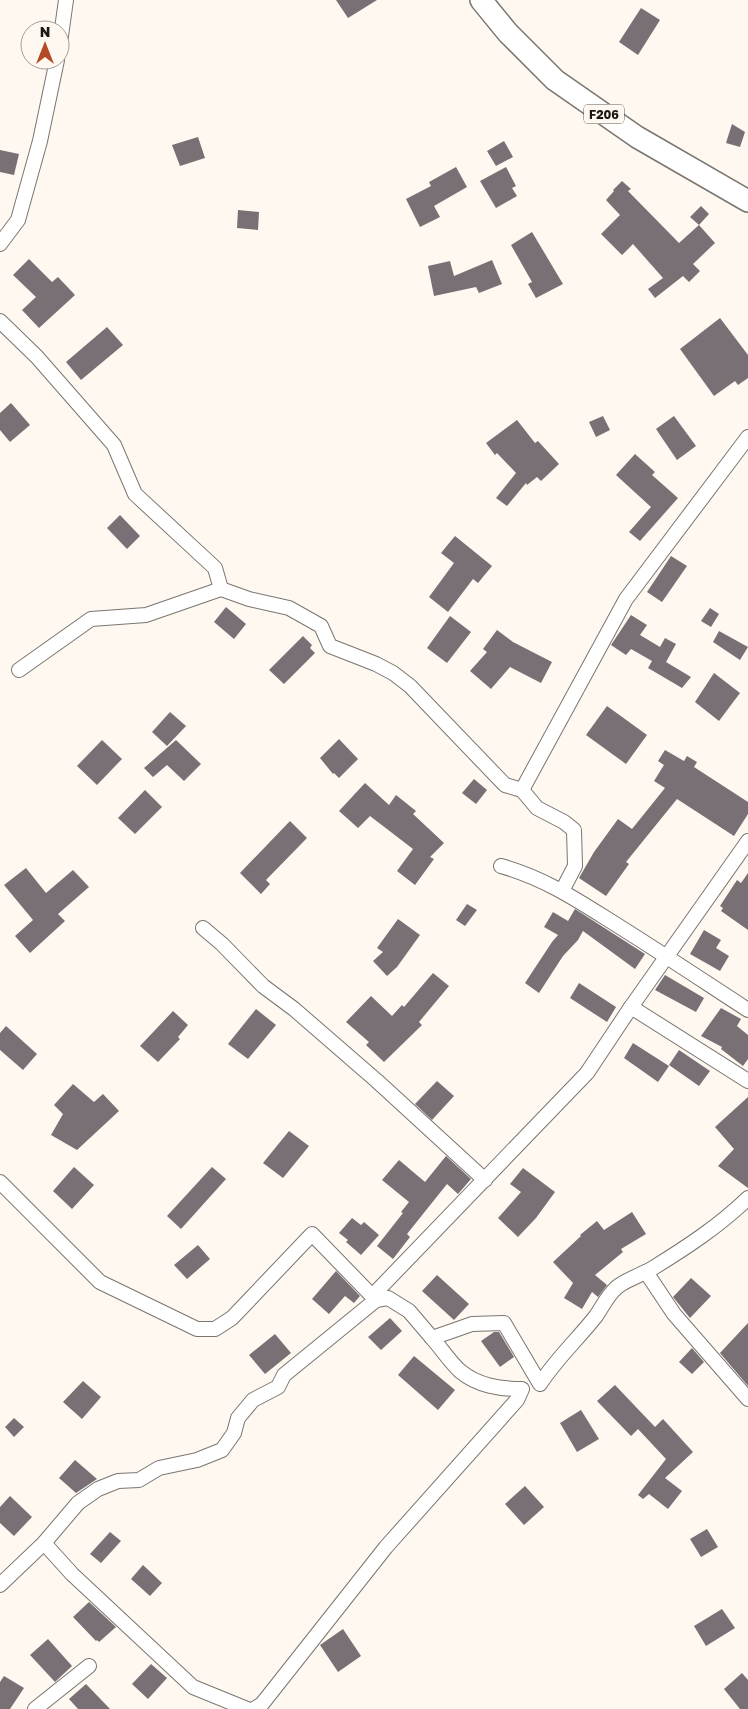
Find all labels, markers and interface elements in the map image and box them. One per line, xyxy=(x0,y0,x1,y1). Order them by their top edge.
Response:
north arrow xyxy=(20,20,70,70)
text: N xyxy=(40,23,50,40)
road number: F206 xyxy=(584,105,624,124)

